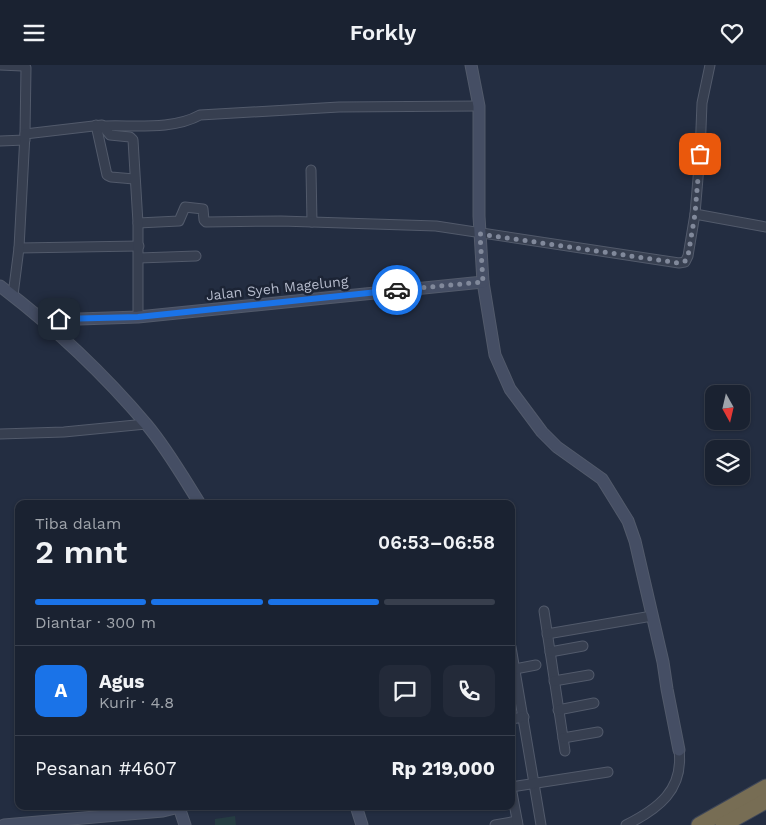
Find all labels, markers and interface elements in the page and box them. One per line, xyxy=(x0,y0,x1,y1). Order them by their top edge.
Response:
icon: menu xyxy=(20,19,48,47)
icon: heart xyxy=(718,19,746,47)
text: Forkly xyxy=(350,20,416,45)
pin xyxy=(679,133,721,175)
icon: bag xyxy=(686,140,714,168)
courier xyxy=(372,265,422,315)
street label: Jalan Syeh Magelung xyxy=(205,273,349,303)
icon: car xyxy=(383,276,411,304)
pin xyxy=(38,298,80,340)
icon: home xyxy=(45,305,73,333)
north arrow xyxy=(705,385,750,430)
map controls xyxy=(705,385,750,485)
button: layers xyxy=(705,440,750,485)
text: Tiba dalam xyxy=(35,514,121,533)
text: 06:53–06:58 xyxy=(378,531,495,554)
text: 2 mnt xyxy=(35,533,127,571)
text: Diantar · 300 m xyxy=(35,613,156,632)
button: chat xyxy=(379,665,431,717)
button: phone xyxy=(443,665,495,717)
text: Agus xyxy=(99,670,144,693)
text: A xyxy=(55,679,67,702)
text: Kurir · 4.8 xyxy=(99,693,174,712)
text: Pesanan #4607 xyxy=(35,757,176,780)
text: Rp 219,000 xyxy=(391,757,495,780)

